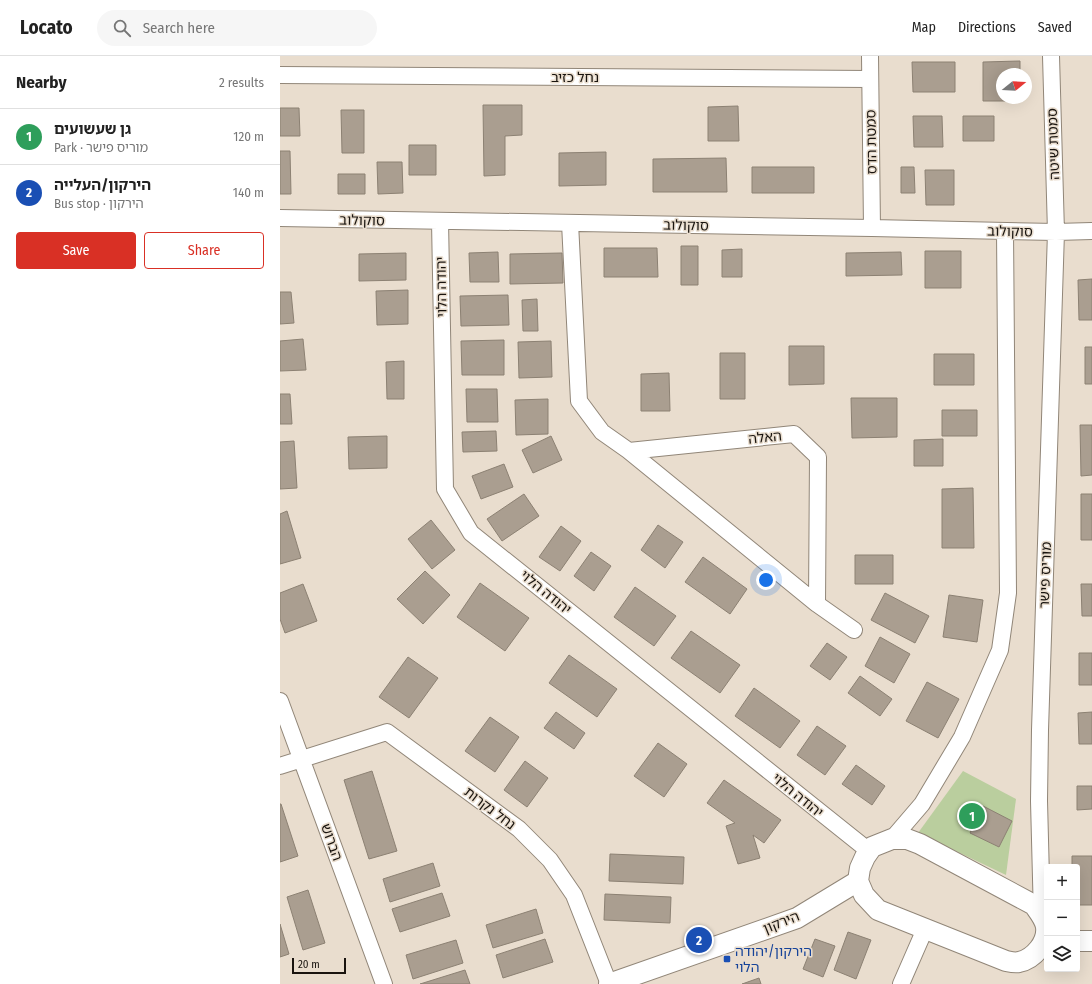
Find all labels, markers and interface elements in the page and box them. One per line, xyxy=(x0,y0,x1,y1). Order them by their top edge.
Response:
search box xyxy=(97,10,377,46)
text: Locato xyxy=(20,16,73,39)
icon: search xyxy=(111,17,133,39)
text: Search here xyxy=(143,19,215,37)
text: Map xyxy=(912,19,936,36)
text: Directions xyxy=(958,19,1016,36)
text: Saved xyxy=(1038,19,1072,36)
north arrow xyxy=(996,68,1032,104)
street label: נחל כזיב xyxy=(551,69,599,86)
text: Nearby xyxy=(16,72,67,93)
text: 2 results xyxy=(219,75,264,90)
street label: סמטת שיטה xyxy=(1044,108,1063,180)
street label: סמטת הדס xyxy=(862,109,881,175)
text: גן שעשועים xyxy=(54,120,131,138)
text: 1 xyxy=(26,129,32,144)
text: 120 m xyxy=(233,129,264,144)
text: Park · מוריס פישר xyxy=(54,140,148,155)
text: הירקון/העלייה xyxy=(54,176,151,194)
text: 2 xyxy=(26,185,32,200)
text: 140 m xyxy=(233,185,264,200)
text: Bus stop · הירקון xyxy=(54,196,144,211)
street label: סוקולוב xyxy=(339,212,385,229)
street label: סוקולוב xyxy=(663,217,709,234)
street label: סוקולוב xyxy=(987,223,1033,240)
button: Save xyxy=(16,232,136,269)
button: Share xyxy=(144,232,264,269)
street label: יהודה הלוי xyxy=(432,257,451,317)
street label: האלה xyxy=(747,427,783,448)
street label: מוריס פישר xyxy=(1036,541,1055,609)
street label: יהודה הלוי xyxy=(517,567,575,618)
your location xyxy=(756,570,776,590)
street label: יהודה הלוי xyxy=(769,770,827,821)
street label: נחל נקרות xyxy=(460,783,519,833)
pin: 1 xyxy=(959,801,985,831)
street label: הברוש xyxy=(317,821,346,863)
map controls xyxy=(1044,864,1080,972)
button: + xyxy=(1044,864,1080,900)
button: − xyxy=(1044,900,1080,936)
street label: הירקון xyxy=(761,908,802,937)
pin: 2 xyxy=(686,925,712,955)
button: layers xyxy=(1044,936,1080,972)
place label: הירקון/יהודה הלוי xyxy=(735,943,812,976)
marker: הירקון/יהודה הלוי xyxy=(722,954,732,964)
scale bar xyxy=(292,956,346,975)
text: 20 m xyxy=(298,958,320,971)

